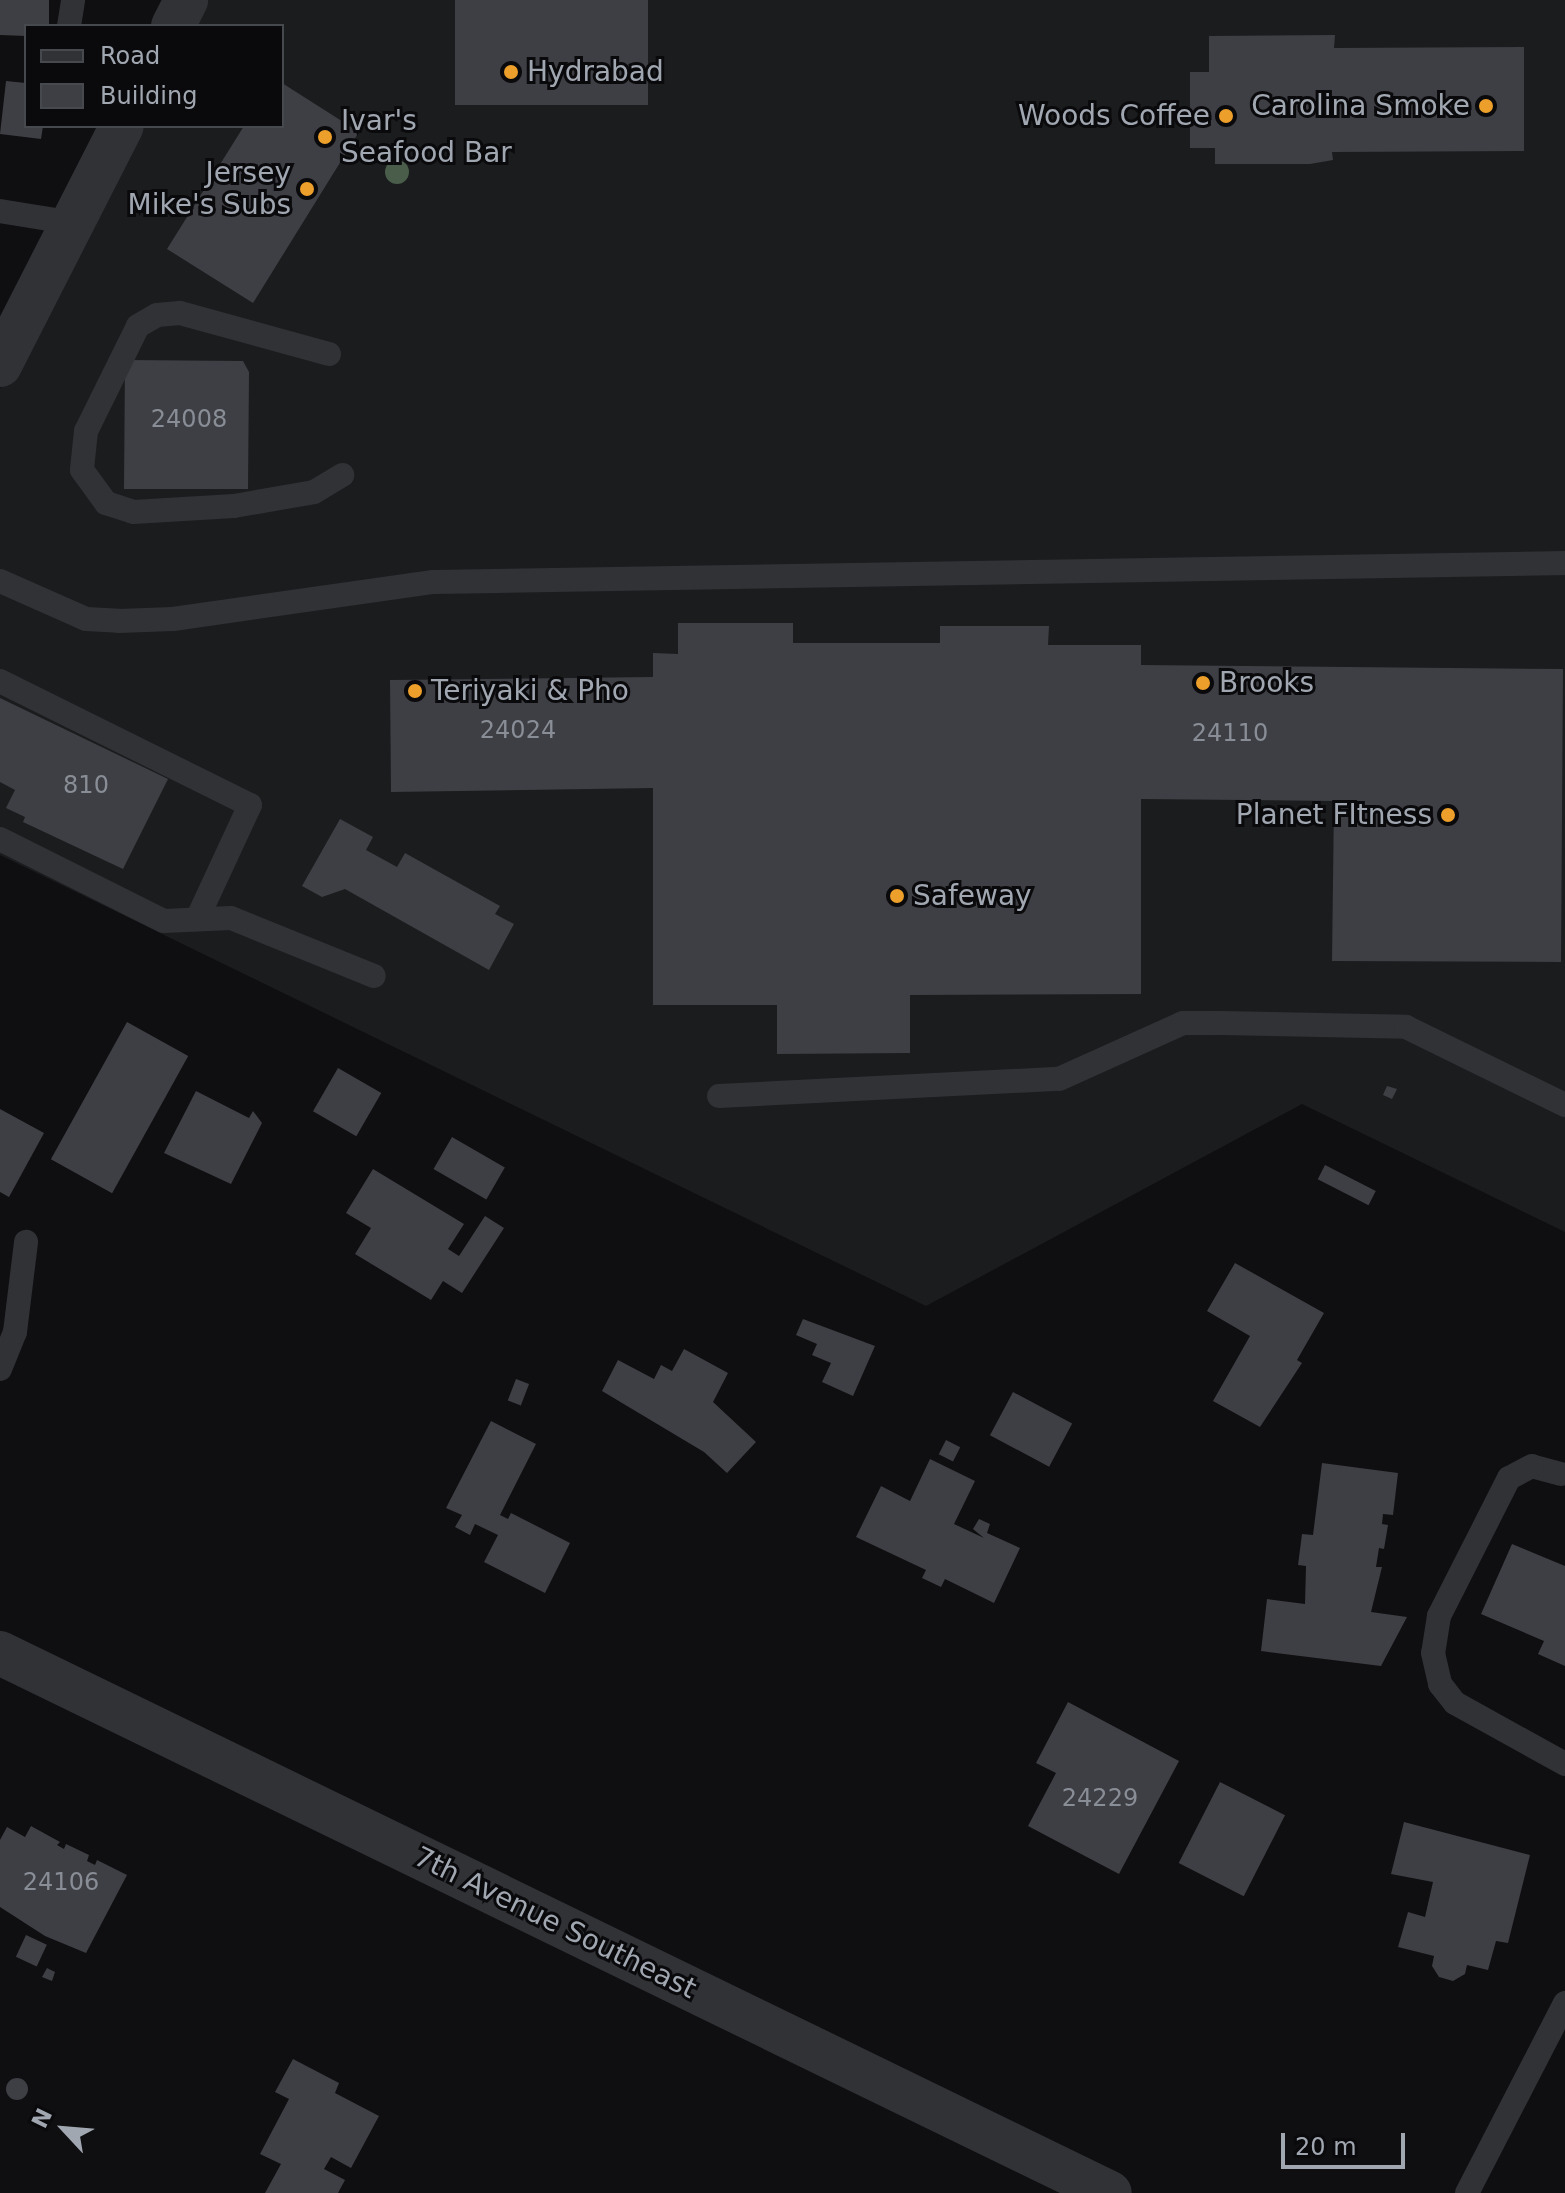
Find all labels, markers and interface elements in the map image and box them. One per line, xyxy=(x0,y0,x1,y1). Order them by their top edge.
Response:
legend xyxy=(24,24,284,128)
text: Road xyxy=(100,42,160,70)
place label: Hydrabad xyxy=(527,55,664,89)
marker: Hydrabad xyxy=(502,63,520,81)
text: Building xyxy=(100,82,197,110)
place label: Carolina Smoke xyxy=(1251,89,1470,123)
marker: Carolina Smoke xyxy=(1477,97,1495,115)
place label: Woods Coffee xyxy=(1018,99,1210,133)
place label: Ivar's Seafood Bar xyxy=(341,104,512,170)
marker: Woods Coffee xyxy=(1217,107,1235,125)
marker: Ivar's Seafood Bar xyxy=(316,128,334,146)
place label: Jersey Mike's Subs xyxy=(128,156,291,222)
marker: Jersey Mike's Subs xyxy=(298,180,316,198)
house number: 24008 xyxy=(151,406,227,434)
place label: Brooks xyxy=(1219,666,1314,700)
place label: Teriyaki & Pho xyxy=(431,674,629,708)
marker: Brooks xyxy=(1194,674,1212,692)
marker: Teriyaki & Pho xyxy=(406,682,424,700)
house number: 24024 xyxy=(480,717,556,745)
house number: 24110 xyxy=(1192,720,1268,748)
house number: 810 xyxy=(63,772,109,800)
place label: Planet FItness xyxy=(1236,798,1432,832)
marker: Planet FItness xyxy=(1439,806,1457,824)
place label: Safeway xyxy=(913,879,1032,913)
marker: Safeway xyxy=(888,887,906,905)
house number: 24229 xyxy=(1062,1785,1138,1813)
street label: 7th Avenue Southeast xyxy=(408,1840,702,2006)
house number: 24106 xyxy=(23,1869,99,1897)
north arrow xyxy=(24,2089,104,2169)
text: N xyxy=(27,2105,57,2132)
scale bar xyxy=(1285,2117,1409,2167)
text: 20 m xyxy=(1295,2133,1357,2161)

